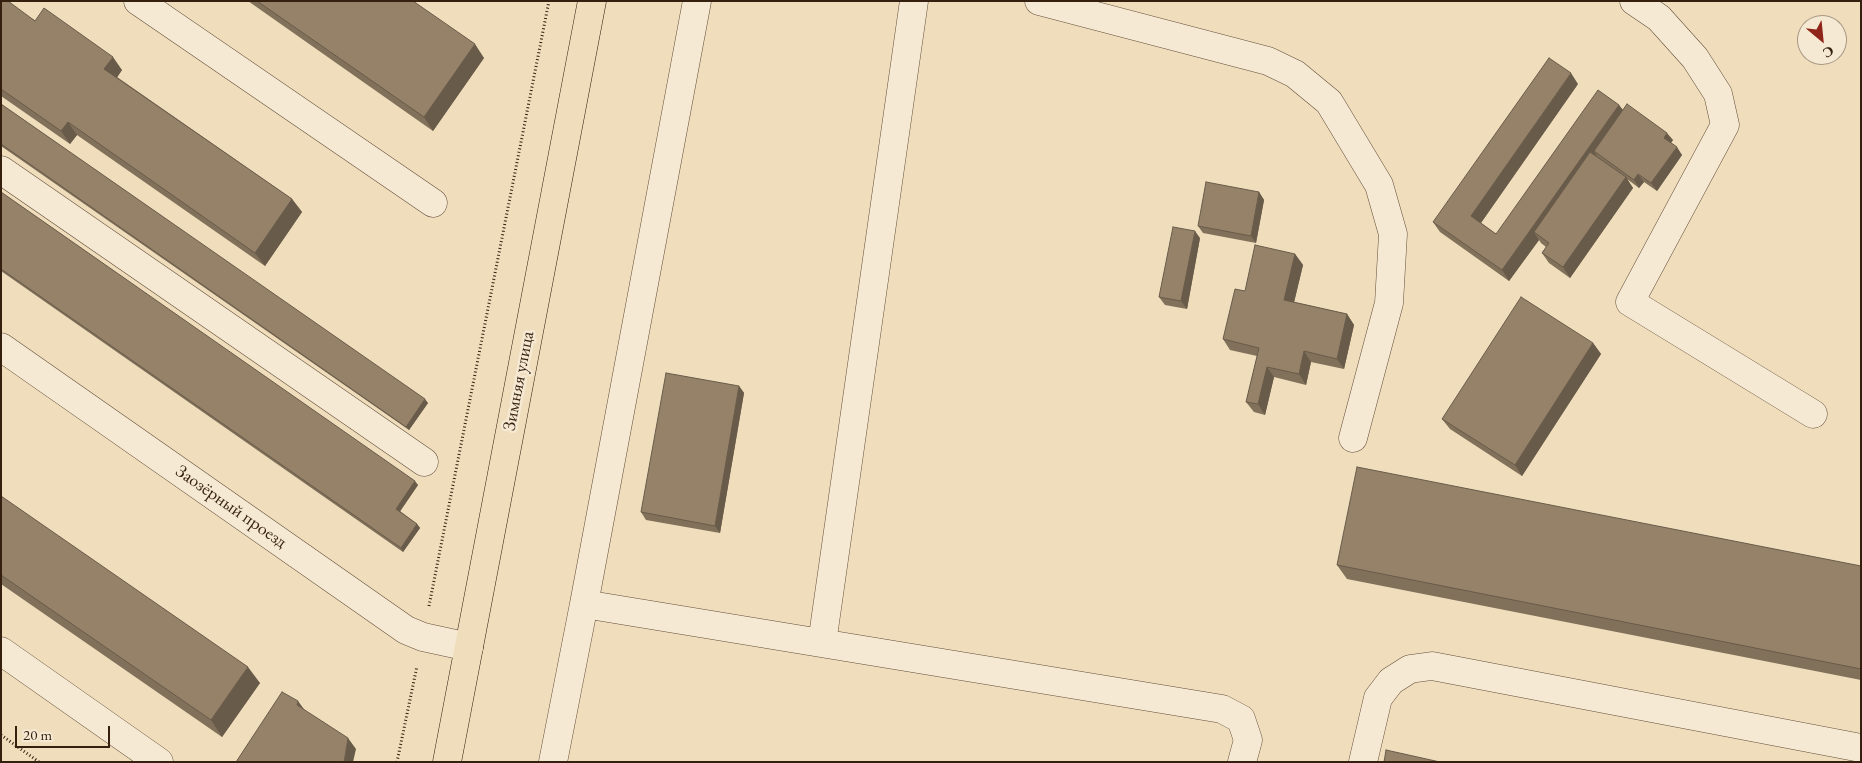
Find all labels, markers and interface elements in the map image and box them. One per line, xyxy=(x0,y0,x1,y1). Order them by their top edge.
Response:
north arrow xyxy=(1797,15,1847,65)
text: С xyxy=(1820,42,1837,63)
street label: Зимняя улица xyxy=(499,329,539,433)
street label: Заозёрный проезд xyxy=(171,461,291,553)
scale bar xyxy=(18,716,112,748)
text: 20 m xyxy=(23,725,52,744)

